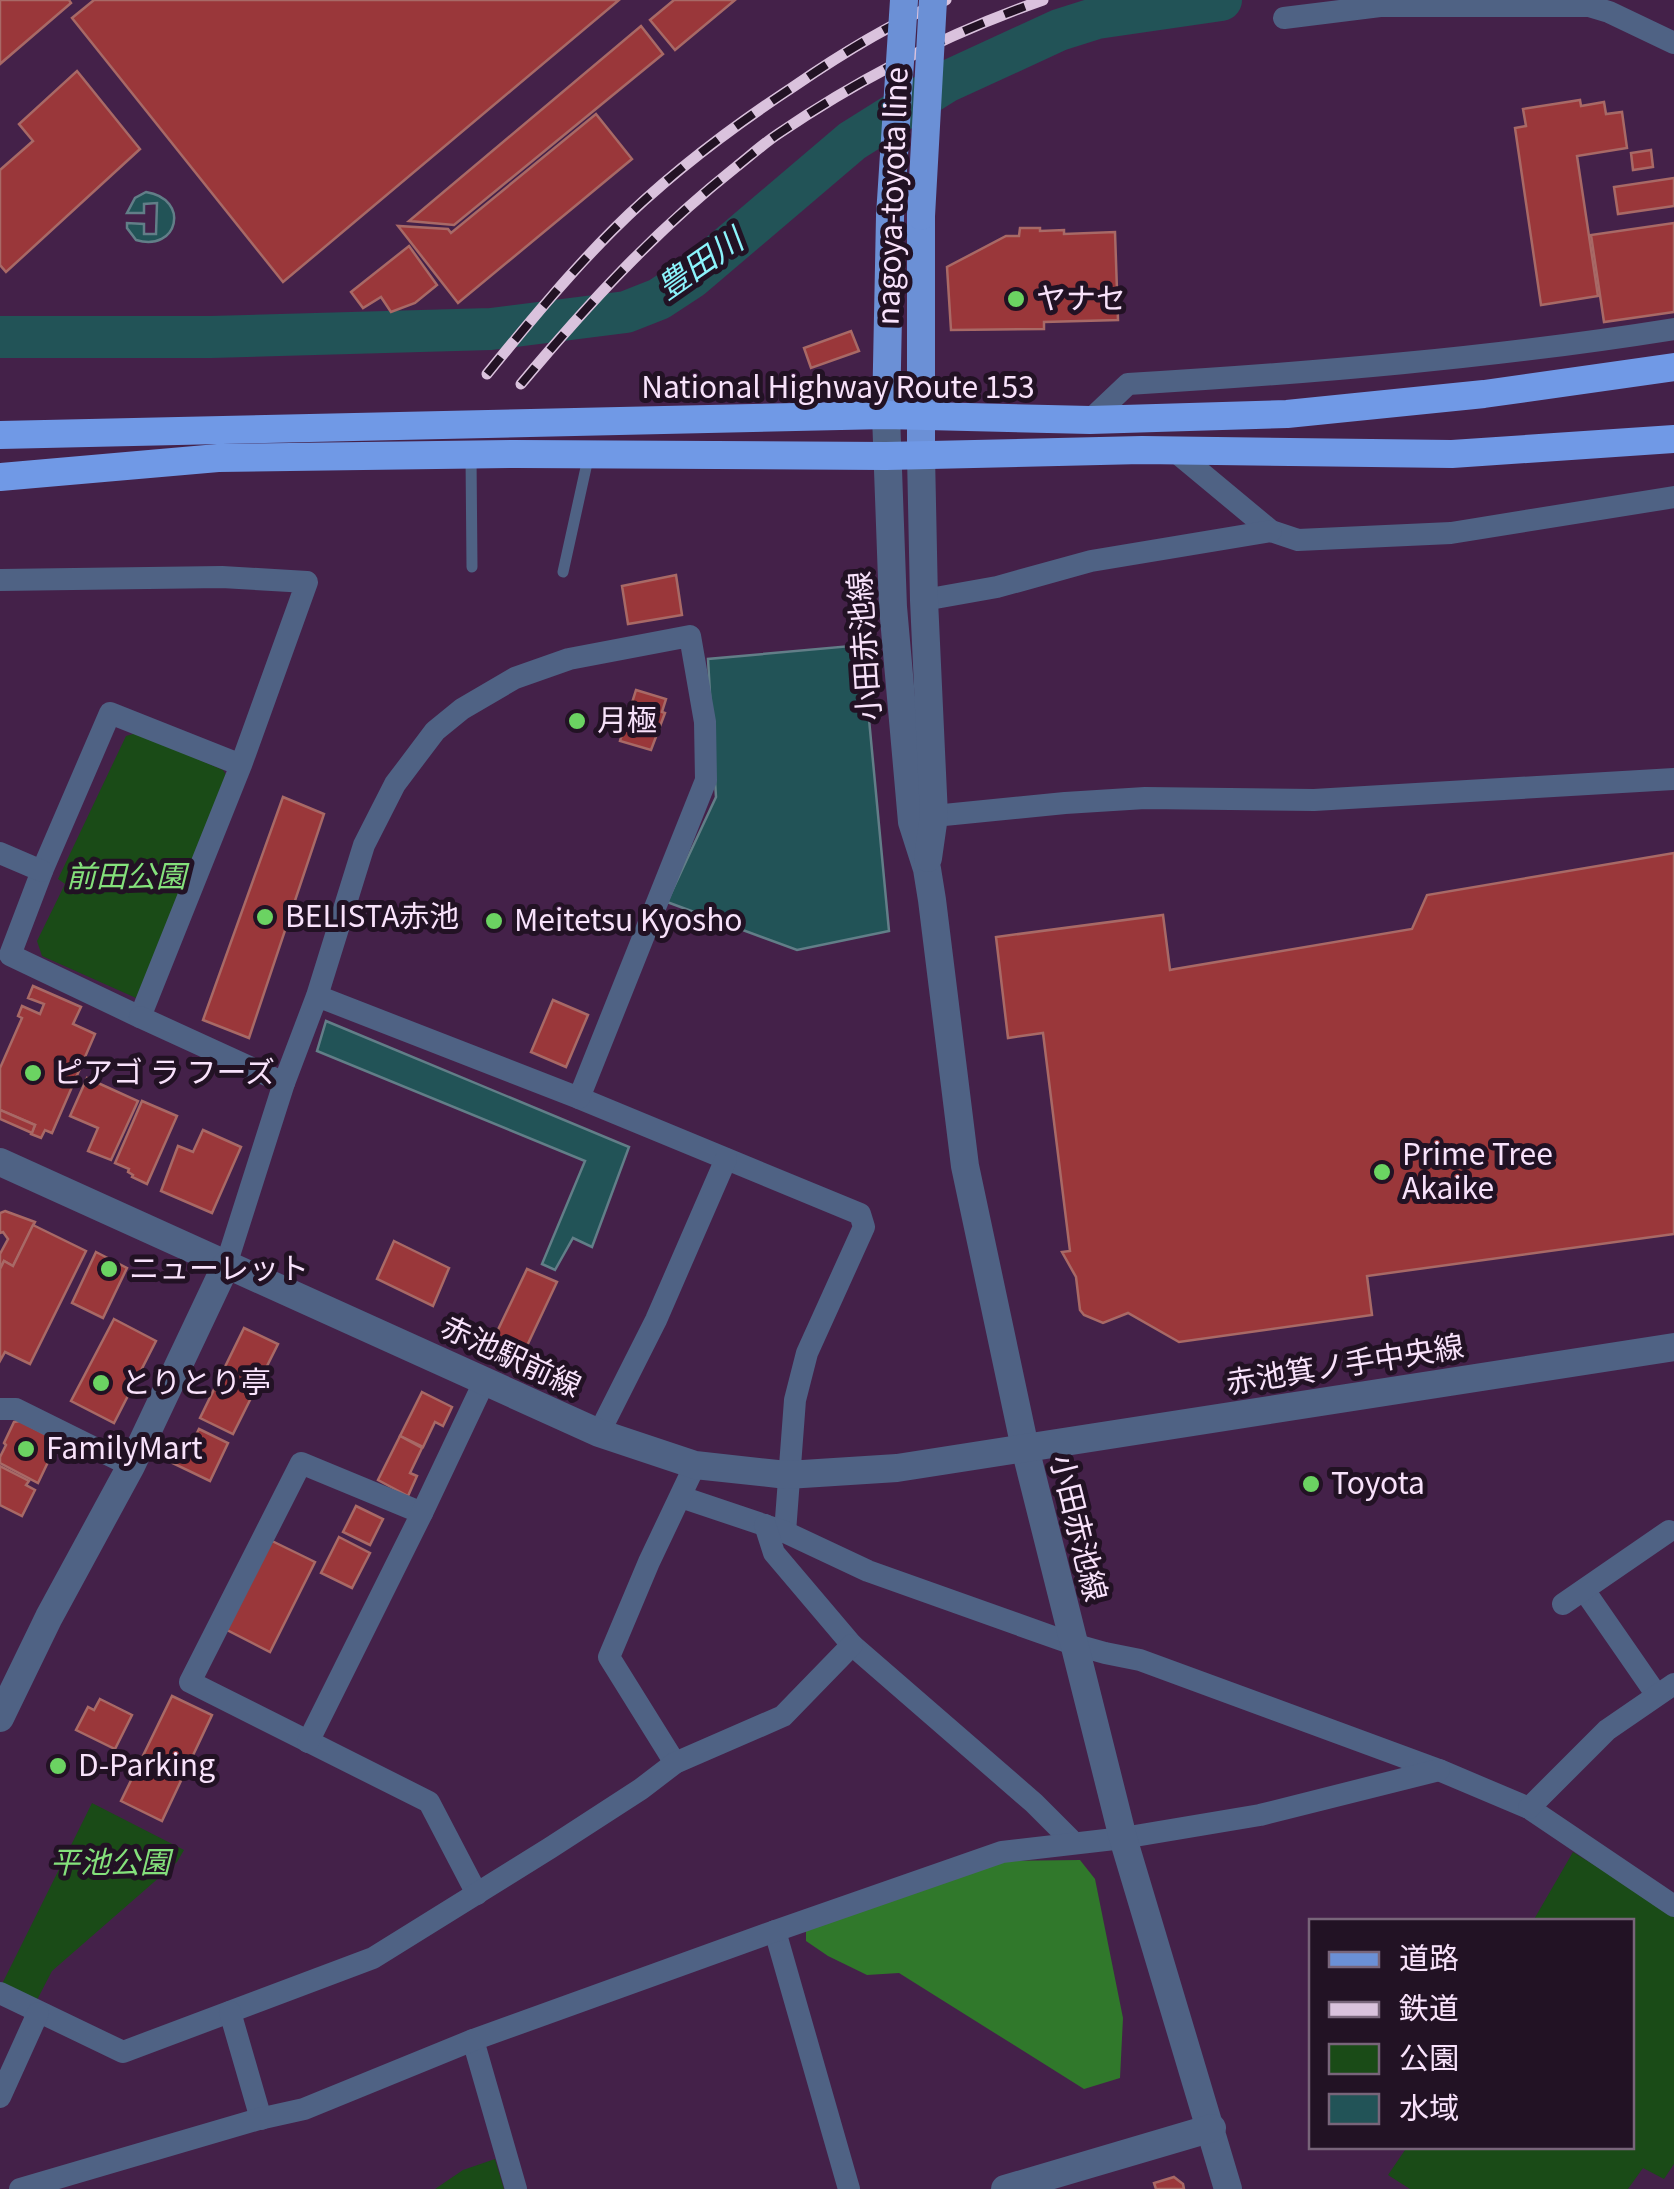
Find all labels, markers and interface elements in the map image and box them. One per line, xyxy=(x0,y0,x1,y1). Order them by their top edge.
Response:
street label: nagoya-toyota line xyxy=(864,66,916,326)
water label: 豊田川 xyxy=(646,213,753,308)
place label: ヤナセ xyxy=(1036,274,1126,318)
marker: ヤナセ xyxy=(1005,288,1027,310)
street label: National Highway Route 153 xyxy=(641,363,1035,407)
street label: 小田赤池線 xyxy=(835,570,889,723)
place label: 月極 xyxy=(597,696,657,740)
marker: 月極 xyxy=(566,710,588,732)
park label: 前田公園 xyxy=(66,852,190,896)
place label: BELISTA赤池 xyxy=(285,892,459,936)
place label: Meitetsu Kyosho xyxy=(514,896,743,940)
marker: BELISTA赤池 xyxy=(254,906,276,928)
marker: Meitetsu Kyosho xyxy=(483,910,505,932)
place label: ピアゴ ラ フーズ xyxy=(53,1048,275,1092)
marker: ピアゴ ラ フーズ xyxy=(22,1062,44,1084)
place label: Prime Tree Akaike xyxy=(1402,1130,1553,1208)
marker: Prime Tree Akaike xyxy=(1371,1161,1393,1183)
place label: ニューレット xyxy=(129,1244,309,1288)
marker: ニューレット xyxy=(98,1258,120,1280)
street label: 赤池駅前線 xyxy=(435,1303,590,1406)
street label: 赤池箕ノ手中央線 xyxy=(1223,1322,1466,1403)
place label: とりとり亭 xyxy=(121,1358,271,1402)
marker: とりとり亭 xyxy=(90,1372,112,1394)
place label: FamilyMart xyxy=(46,1424,203,1468)
marker: FamilyMart xyxy=(15,1438,37,1460)
street label: 小田赤池線 xyxy=(1041,1449,1120,1605)
place label: Toyota xyxy=(1331,1459,1425,1503)
marker: Toyota xyxy=(1300,1473,1322,1495)
place label: D-Parking xyxy=(78,1741,215,1785)
marker: D-Parking xyxy=(47,1755,69,1777)
park label: 平池公園 xyxy=(50,1838,174,1882)
legend xyxy=(1309,1919,1634,2149)
text: 道路 xyxy=(1399,1934,1459,1978)
text: 鉄道 xyxy=(1399,1984,1459,2028)
text: 公園 xyxy=(1399,2034,1459,2078)
text: 水域 xyxy=(1399,2084,1459,2128)

